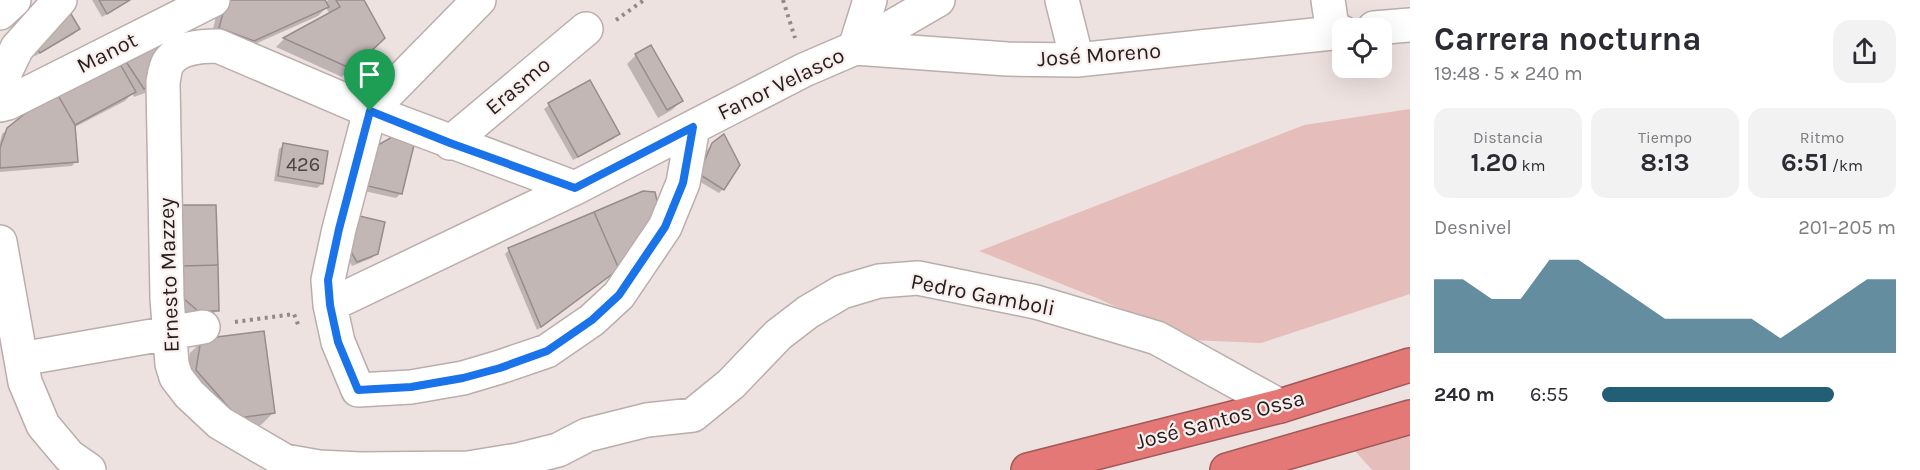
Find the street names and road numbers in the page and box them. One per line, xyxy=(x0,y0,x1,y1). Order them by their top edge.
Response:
street label: Manot xyxy=(72,27,142,79)
street label: José Moreno xyxy=(1036,38,1162,72)
street label: Fanor Velasco xyxy=(713,42,849,126)
street label: Erasmo xyxy=(480,51,556,121)
street label: Ernesto Mazzey xyxy=(153,197,185,353)
street label: Pedro Gamboli xyxy=(909,268,1057,322)
street label: José Santos Ossa xyxy=(1133,385,1307,455)

